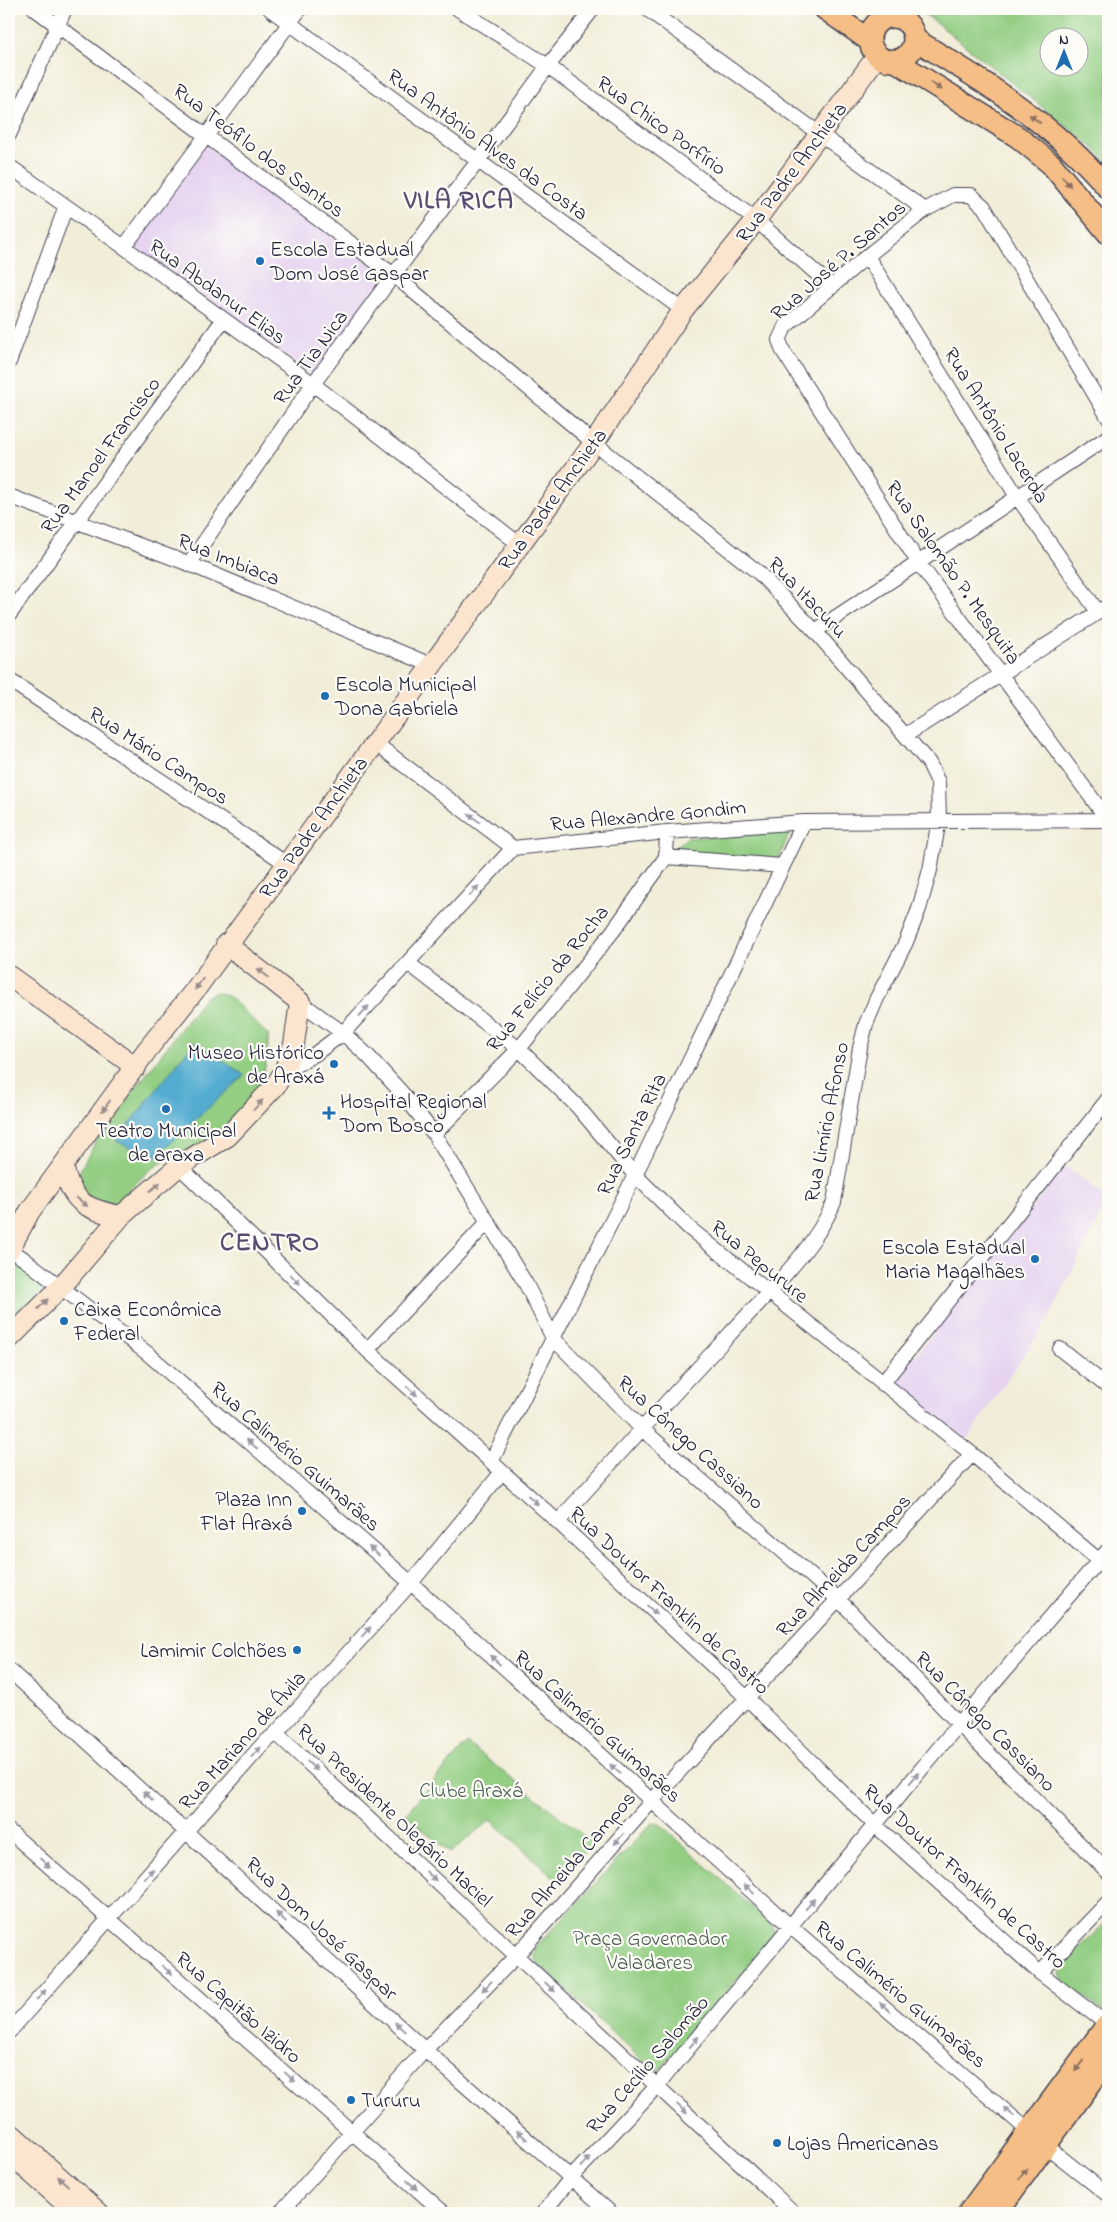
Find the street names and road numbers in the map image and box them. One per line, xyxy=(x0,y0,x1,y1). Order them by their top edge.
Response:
street label: Rua Antônio Alves da Costa xyxy=(380,62,594,229)
street label: Rua Chico Porfírio xyxy=(590,69,732,184)
street label: Rua Teófilo dos Santos xyxy=(166,77,350,226)
street label: Rua Padre Anchieta xyxy=(730,96,856,250)
street label: Rua José P. Santos xyxy=(765,194,914,329)
street label: Rua Abdanur Elias xyxy=(142,232,292,353)
street label: Rua Tia Nica xyxy=(267,304,356,412)
street label: Rua Antônio Lacerda xyxy=(935,342,1056,510)
street label: Rua Manoel Francisco xyxy=(34,371,169,541)
street label: Rua Padre Anchieta xyxy=(492,423,616,578)
street label: Rua Salomão P. Mesquita xyxy=(877,475,1027,671)
street label: Rua Imbiaca xyxy=(172,527,284,595)
street label: Rua Itacuru xyxy=(760,551,853,646)
street label: Rua Mário Campos xyxy=(82,700,234,813)
street label: Rua Padre Anchieta xyxy=(253,751,377,906)
street label: Rua Alexandre Gondim xyxy=(549,793,747,840)
street label: Rua Felício da Rocha xyxy=(480,899,617,1059)
street label: Rua Limírio Afonso xyxy=(798,1040,858,1205)
street label: Rua Santa Rita xyxy=(590,1069,675,1201)
street label: Rua Pepurure xyxy=(703,1214,815,1312)
street label: Rua Cônego Cassiano xyxy=(608,1369,770,1519)
street label: Rua Calimério Guimarães xyxy=(203,1375,386,1540)
street label: Rua Almeida Campos xyxy=(770,1488,919,1645)
street label: Rua Doutor Franklin de Castro xyxy=(562,1500,776,1703)
street label: Rua Calimério Guimarães xyxy=(506,1644,687,1811)
street label: Rua Cônego Cassiano xyxy=(906,1645,1062,1801)
street label: Rua Mariano de Ávila xyxy=(172,1664,314,1818)
street label: Rua Presidente Olegário Maciel xyxy=(288,1717,498,1917)
street label: Rua Doutor Franklin de Castro xyxy=(855,1778,1072,1977)
street label: Rua Almeida Campos xyxy=(499,1785,644,1946)
street label: Rua Dom José Gaspar xyxy=(238,1851,404,2009)
street label: Rua Calimério Guimarães xyxy=(807,1915,992,2077)
street label: Rua Capitão Izidro xyxy=(168,1945,308,2072)
street label: Rua Cecílio Salomão xyxy=(580,1989,717,2141)

